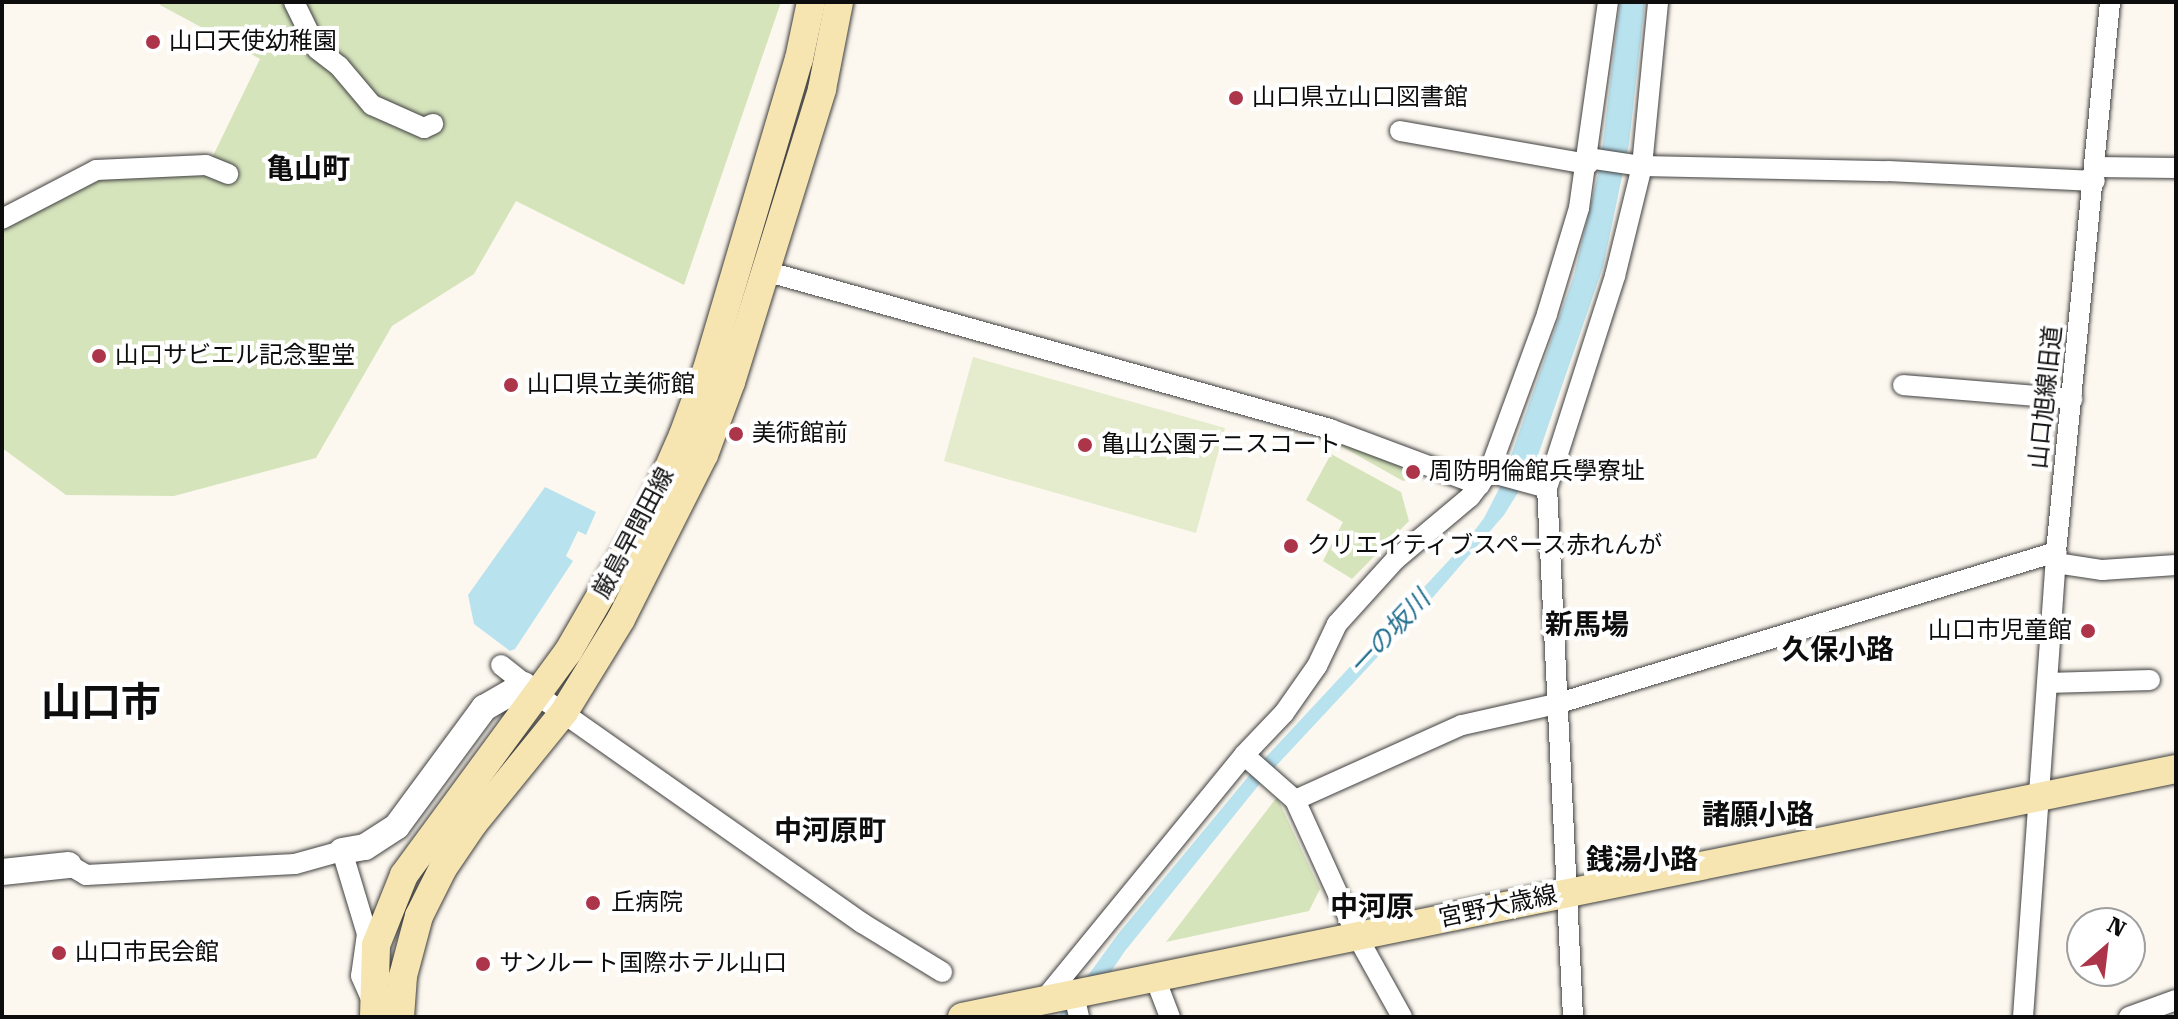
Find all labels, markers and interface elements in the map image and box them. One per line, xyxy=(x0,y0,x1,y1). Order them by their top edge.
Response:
place label: 山口天使幼稚園 xyxy=(169,28,337,56)
marker: 山口天使幼稚園 xyxy=(144,33,162,51)
place label: 山口県立山口図書館 xyxy=(1252,84,1468,112)
marker: 山口県立山口図書館 xyxy=(1227,89,1245,107)
district label: 亀山町 xyxy=(266,152,350,186)
street label: 山口旭線旧道 xyxy=(2024,324,2068,470)
place label: 山口サビエル記念聖堂 xyxy=(115,342,355,370)
marker: 山口サビエル記念聖堂 xyxy=(90,347,108,365)
place label: 山口県立美術館 xyxy=(527,371,695,399)
marker: 山口県立美術館 xyxy=(502,376,520,394)
place label: 美術館前 xyxy=(752,420,848,448)
marker: 美術館前 xyxy=(727,425,745,443)
place label: 亀山公園テニスコート xyxy=(1101,431,1341,459)
marker: 亀山公園テニスコート xyxy=(1076,436,1094,454)
place label: 周防明倫館兵學寮址 xyxy=(1429,458,1645,486)
street label: 厳島早間田線 xyxy=(587,463,681,603)
marker: 周防明倫館兵學寮址 xyxy=(1404,463,1422,481)
place label: クリエイティブスペース赤れんが xyxy=(1307,532,1667,560)
marker: クリエイティブスペース赤れんが xyxy=(1282,537,1300,555)
water label: 一の坂川 xyxy=(1343,584,1437,682)
district label: 新馬場 xyxy=(1545,608,1629,642)
place label: 山口市児童館 xyxy=(1928,617,2072,645)
marker: 山口市児童館 xyxy=(2079,622,2097,640)
district label: 久保小路 xyxy=(1782,633,1894,667)
district label: 山口市 xyxy=(41,679,161,727)
district label: 諸願小路 xyxy=(1702,798,1814,832)
district label: 中河原町 xyxy=(774,814,886,848)
district label: 銭湯小路 xyxy=(1586,843,1698,877)
street label: 宮野大歳線 xyxy=(1436,880,1560,934)
place label: 丘病院 xyxy=(611,889,683,917)
district label: 中河原 xyxy=(1330,890,1414,924)
marker: 丘病院 xyxy=(582,892,604,914)
north arrow xyxy=(2066,907,2146,987)
text: N xyxy=(2103,912,2130,942)
place label: 山口市民会館 xyxy=(75,939,219,967)
marker: 山口市民会館 xyxy=(50,944,68,962)
place label: サンルート国際ホテル山口 xyxy=(499,950,787,978)
marker: サンルート国際ホテル山口 xyxy=(474,955,492,973)

